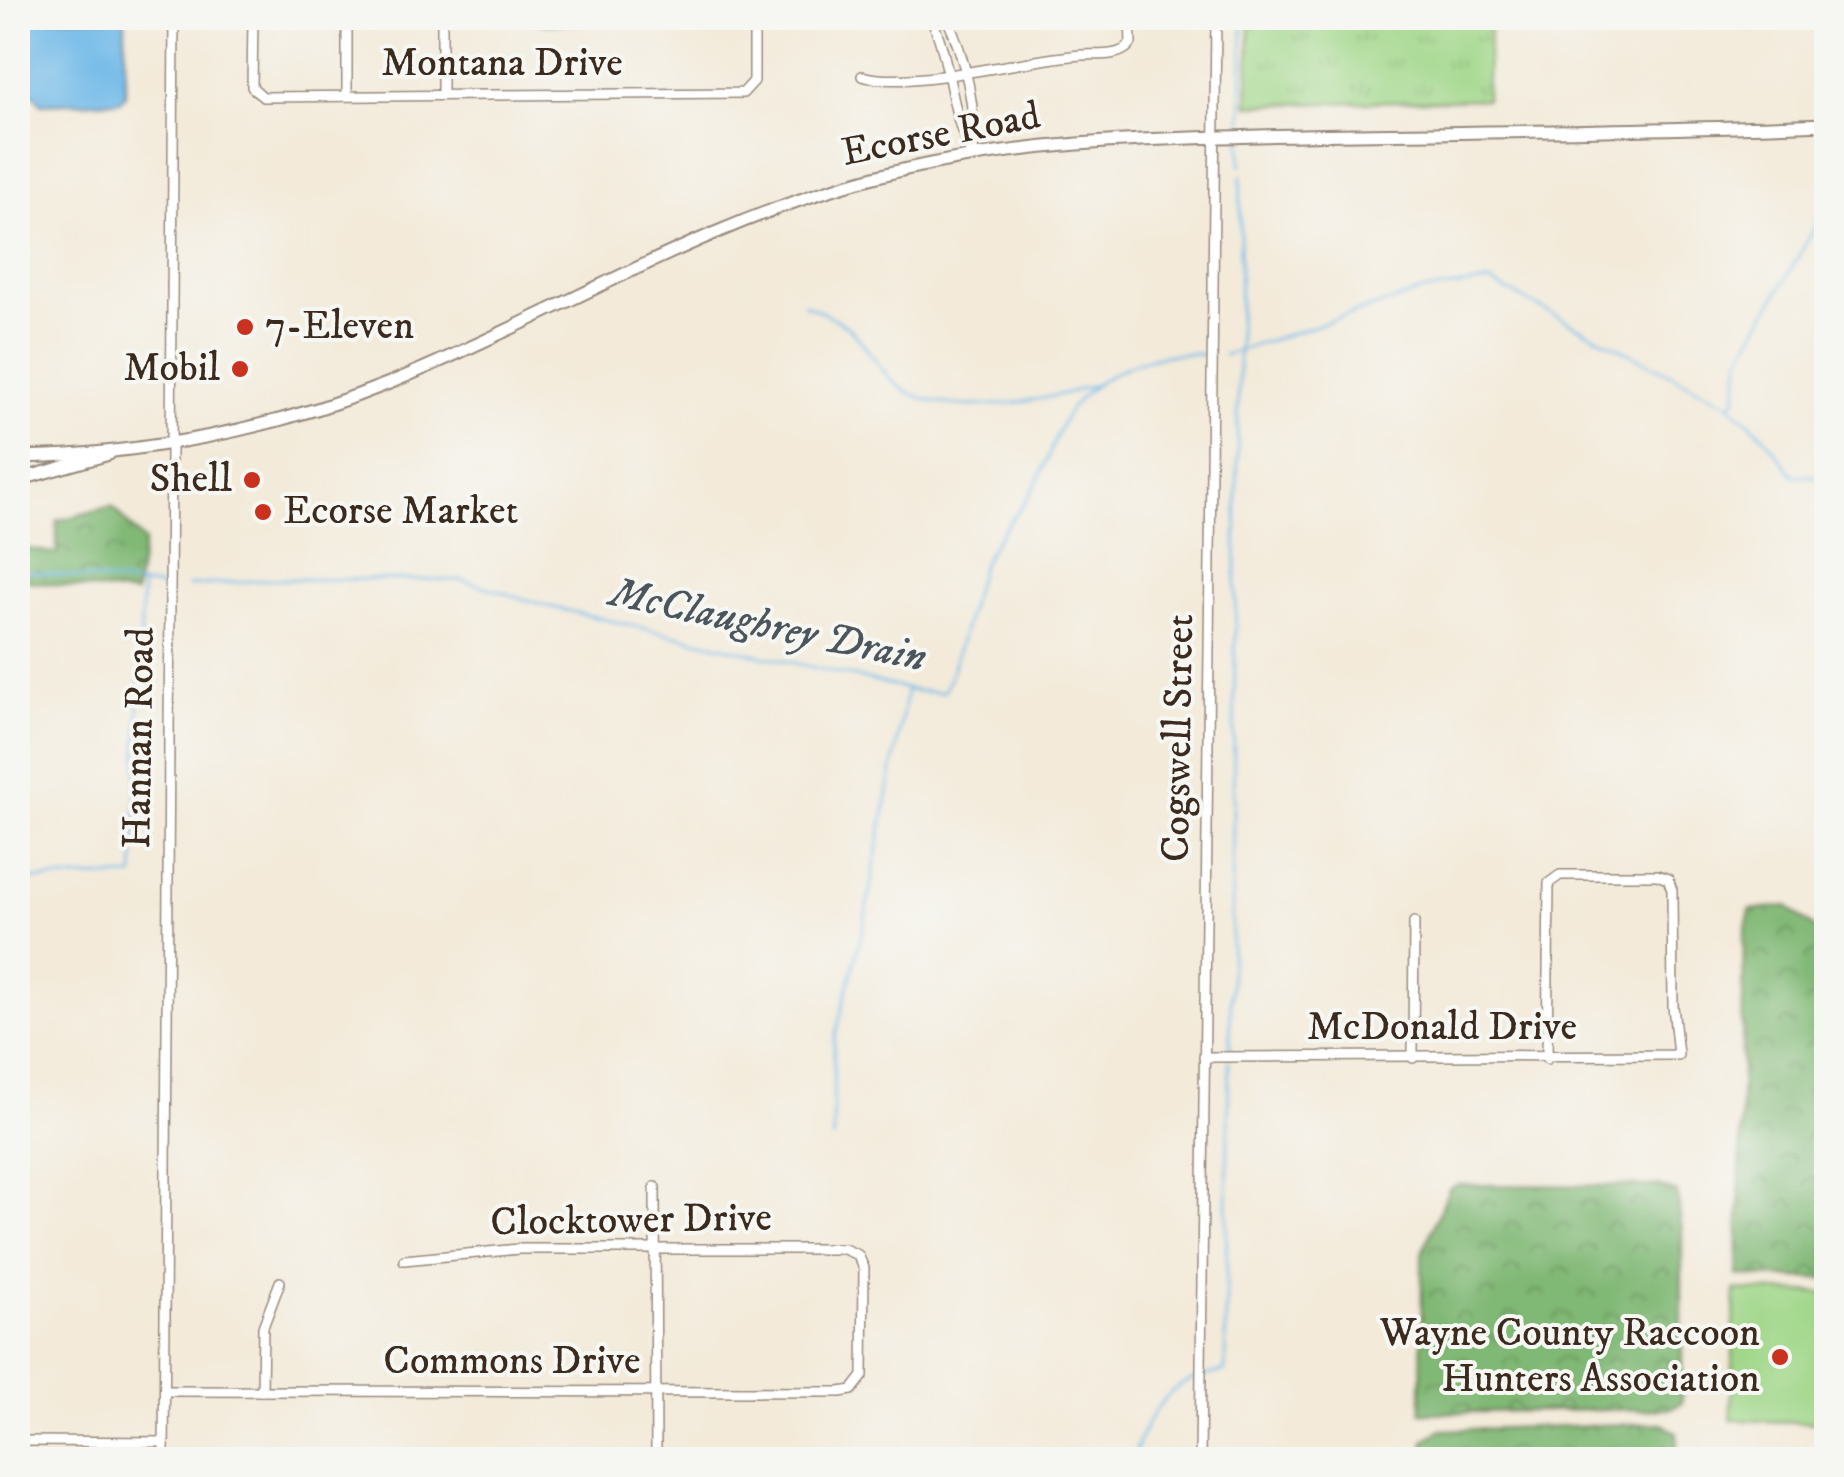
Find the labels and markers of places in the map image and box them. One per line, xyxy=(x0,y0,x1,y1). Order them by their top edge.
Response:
place label: 7-Eleven xyxy=(265,302,414,352)
marker: 7-Eleven xyxy=(234,316,256,338)
place label: Mobil xyxy=(124,344,220,394)
marker: Mobil xyxy=(229,358,251,380)
place label: Shell xyxy=(150,455,232,505)
marker: Shell xyxy=(241,469,263,491)
place label: Ecorse Market xyxy=(283,487,518,537)
marker: Ecorse Market xyxy=(252,501,274,523)
place label: Wayne County Raccoon Hunters Association xyxy=(1379,1309,1760,1405)
marker: Wayne County Raccoon Hunters Association xyxy=(1769,1346,1791,1368)

